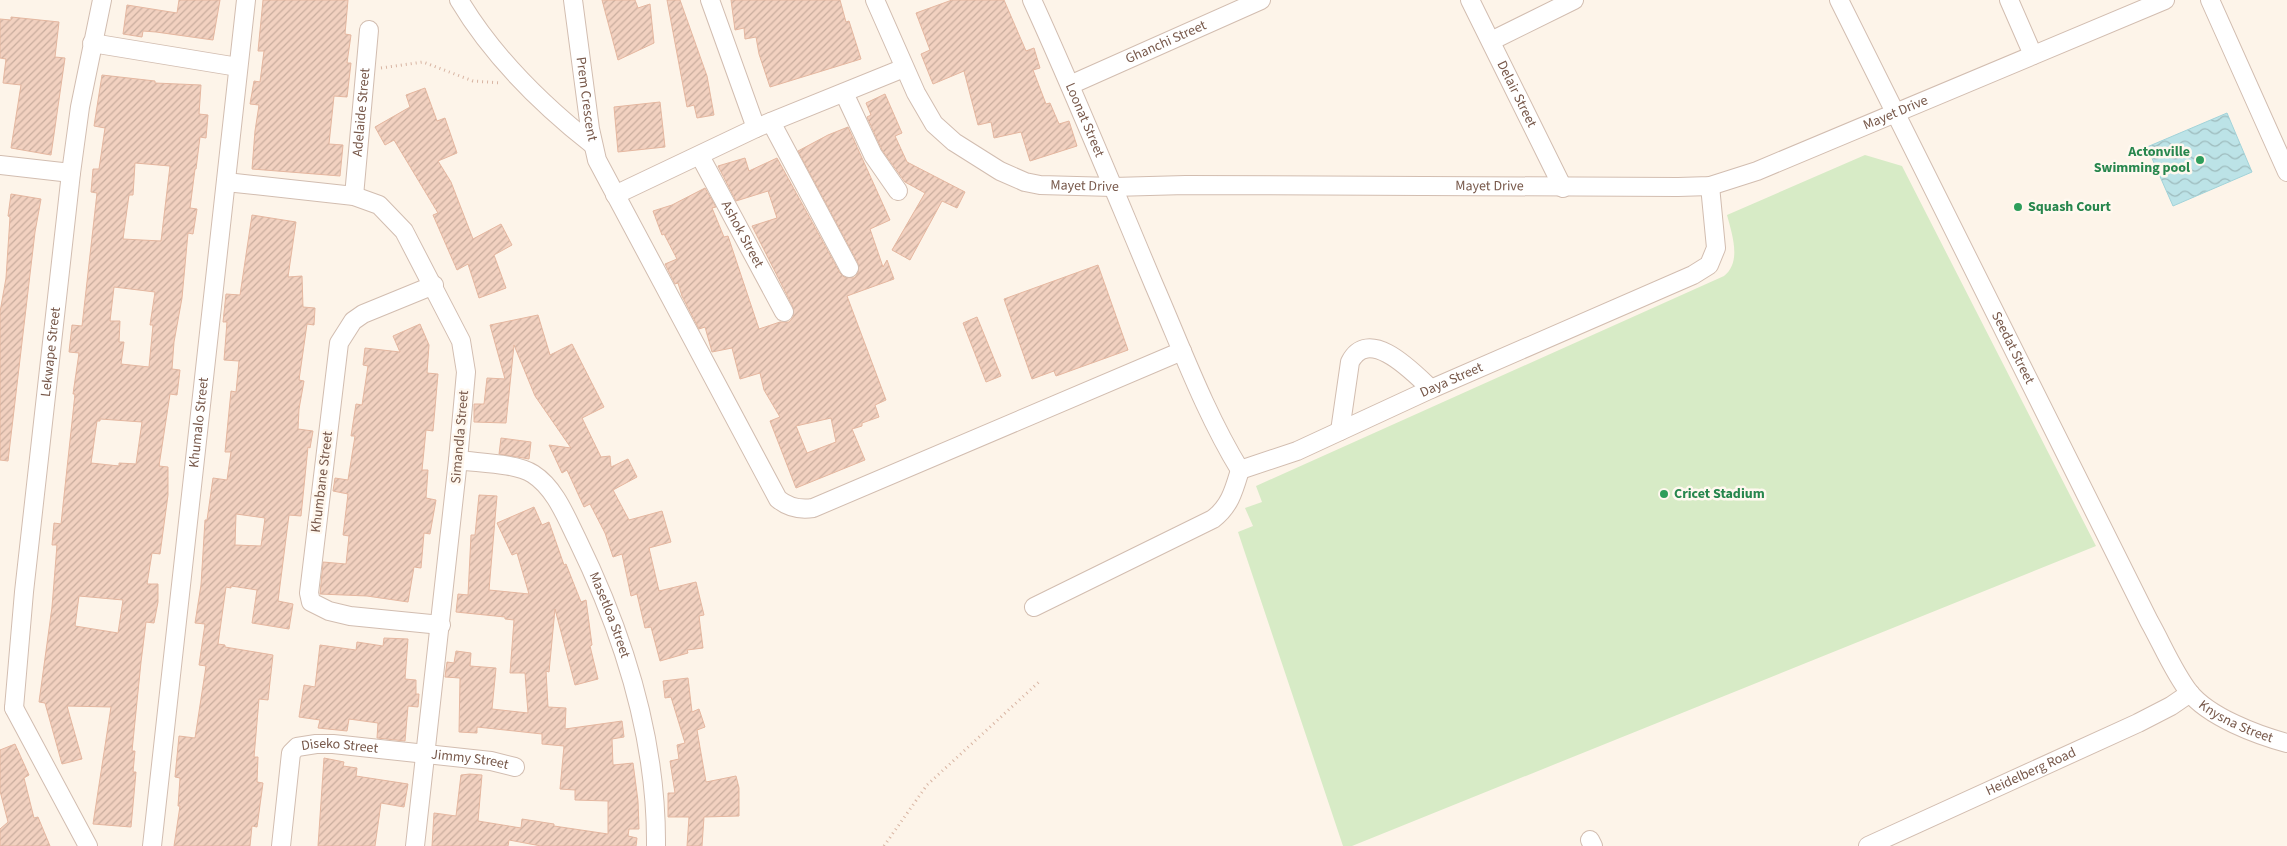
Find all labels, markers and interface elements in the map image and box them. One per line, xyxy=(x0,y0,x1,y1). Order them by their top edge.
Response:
street label: Ghanchi Street xyxy=(1122,16,1210,69)
street label: Prem Crescent xyxy=(571,56,603,144)
street label: Delair Street xyxy=(1492,57,1542,131)
street label: Adelaide Street xyxy=(348,67,376,158)
street label: Loonat Street xyxy=(1060,80,1109,160)
street label: Mayet Drive xyxy=(1860,90,1931,135)
place label: Actonville Swimming pool xyxy=(2094,142,2190,178)
marker: Actonville Swimming pool xyxy=(2194,154,2206,166)
street label: Mayet Drive xyxy=(1050,175,1119,197)
street label: Mayet Drive xyxy=(1455,176,1524,196)
street label: Ashok Street xyxy=(716,197,769,272)
place label: Squash Court xyxy=(2028,197,2112,217)
marker: Squash Court xyxy=(2012,201,2024,213)
street label: Lekwape Street xyxy=(36,306,66,398)
street label: Seedat Street xyxy=(1986,308,2039,388)
street label: Daya Street xyxy=(1417,357,1486,403)
street label: Khumalo Street xyxy=(184,376,214,469)
street label: Simandla Street xyxy=(446,389,474,484)
street label: Khumbane Street xyxy=(306,430,338,534)
place label: Cricet Stadium xyxy=(1674,484,1765,504)
marker: Cricet Stadium xyxy=(1658,488,1670,500)
street label: Masetloa Street xyxy=(584,569,635,661)
street label: Knysna Street xyxy=(2194,695,2276,748)
street label: Diseko Street xyxy=(300,734,379,759)
street label: Heidelberg Road xyxy=(1983,743,2079,801)
street label: Jimmy Street xyxy=(430,745,511,775)

